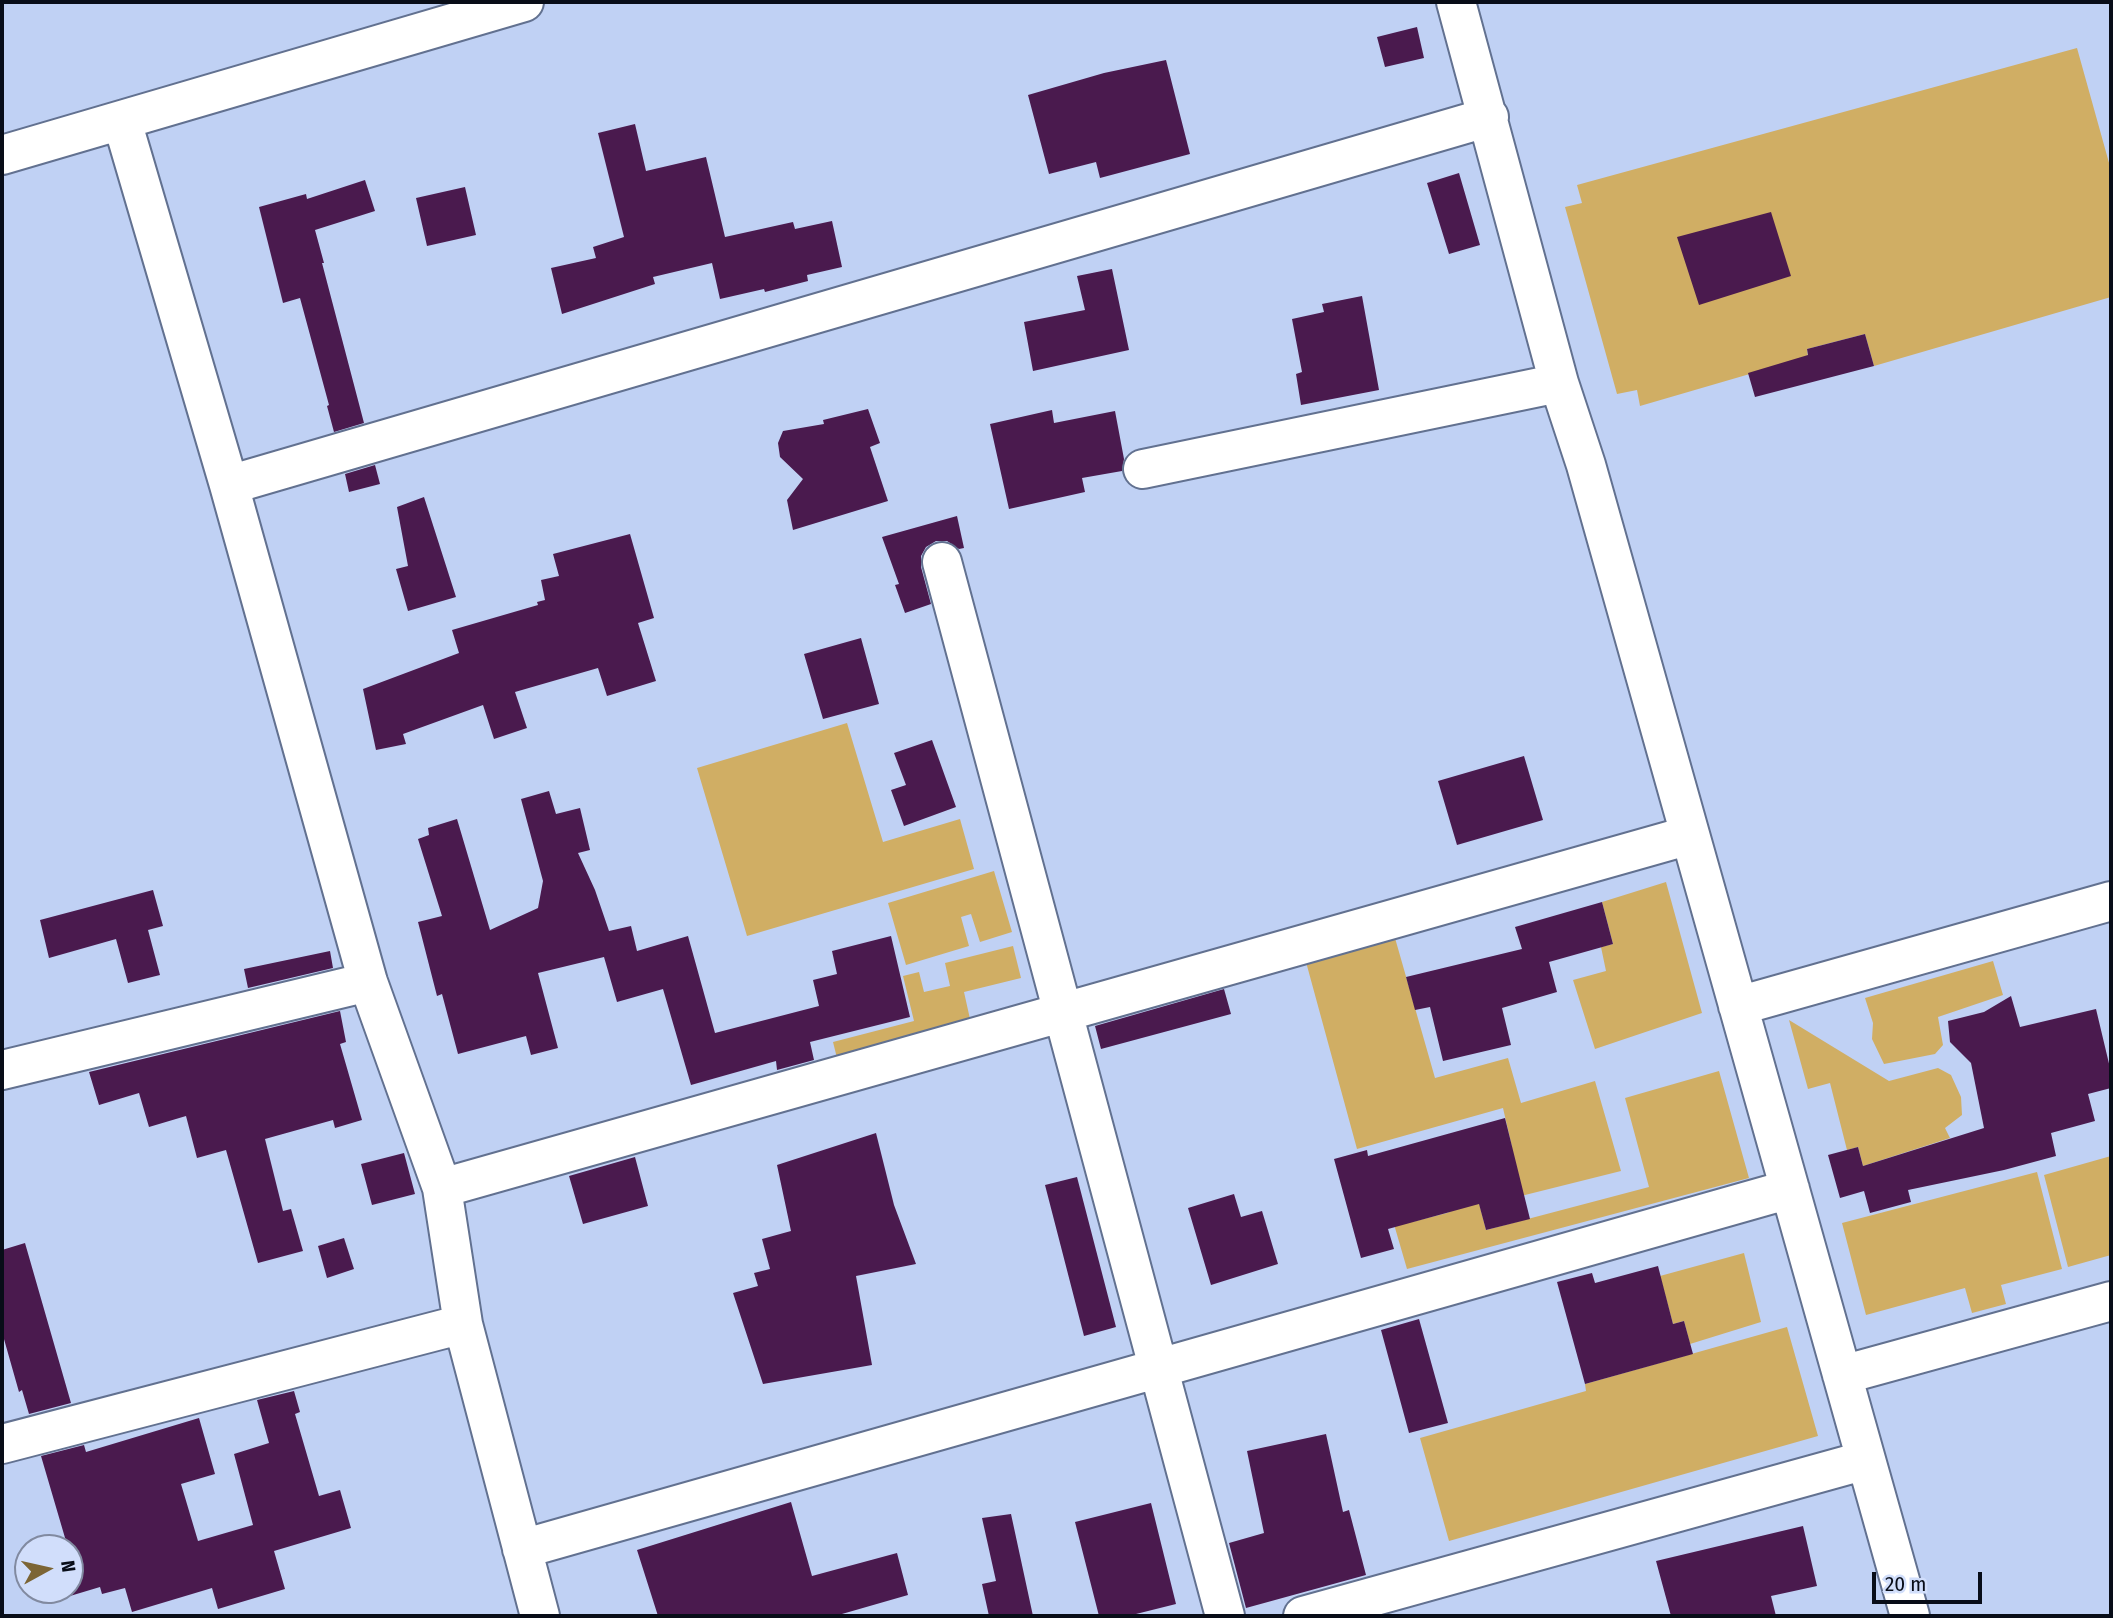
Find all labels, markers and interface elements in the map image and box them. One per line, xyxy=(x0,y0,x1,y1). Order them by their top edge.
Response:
north arrow xyxy=(14,1534,84,1604)
scale bar xyxy=(1875,1558,1985,1602)
text: N xyxy=(56,1559,80,1574)
text: 20 m xyxy=(1885,1571,1926,1597)

